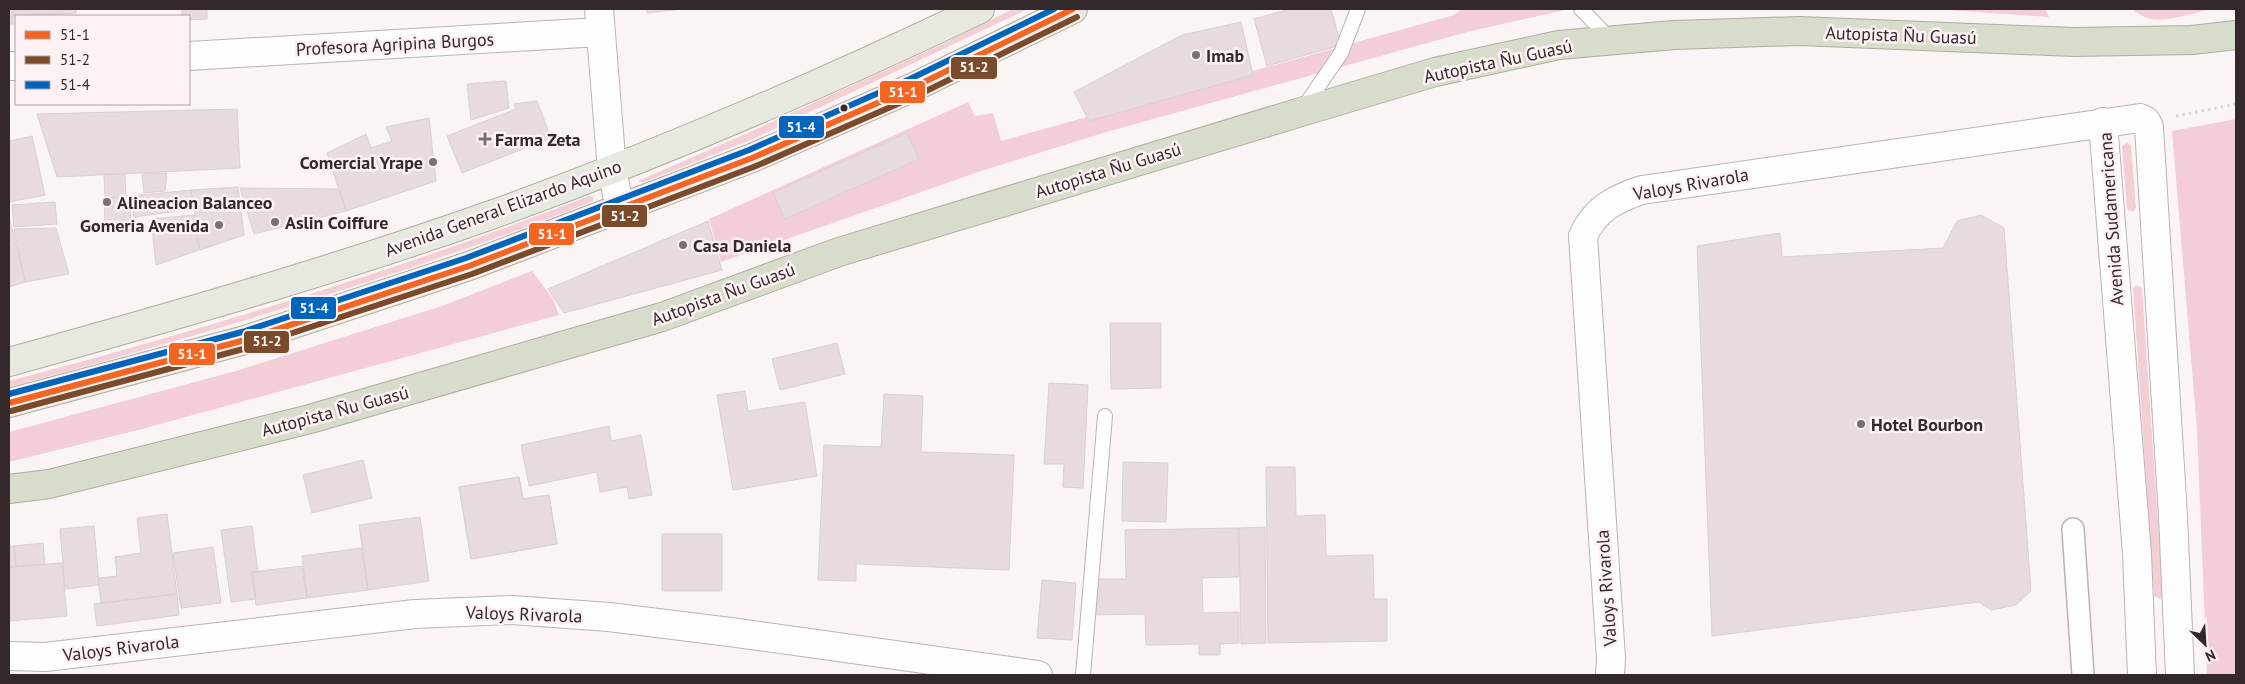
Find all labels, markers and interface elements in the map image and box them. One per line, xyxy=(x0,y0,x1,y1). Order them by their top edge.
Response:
legend xyxy=(15,15,190,105)
street label: Autopista Ñu Guasú xyxy=(1825,21,1977,49)
text: 51-1 xyxy=(60,25,90,44)
street label: Profesora Agripina Burgos xyxy=(295,27,495,61)
street label: Autopista Ñu Guasú xyxy=(1422,34,1574,88)
place label: Imab xyxy=(1206,44,1245,67)
marker: Imab xyxy=(1190,49,1202,61)
text: 51-2 xyxy=(60,50,90,69)
line badge: 51-2 xyxy=(950,56,998,80)
text: 51-2 xyxy=(960,58,988,76)
text: 51-4 xyxy=(60,75,90,94)
line badge: 51-1 xyxy=(879,80,926,104)
text: 51-1 xyxy=(889,83,917,101)
unlabelled marker xyxy=(839,103,849,113)
line badge: 51-4 xyxy=(778,115,825,139)
text: 51-4 xyxy=(787,118,815,136)
place label: Farma Zeta xyxy=(495,128,581,151)
street label: Avenida Sudamericana xyxy=(2093,131,2129,307)
marker: Farma Zeta xyxy=(479,133,491,145)
street label: Autopista Ñu Guasú xyxy=(1032,137,1184,203)
place label: Comercial Yrape xyxy=(300,151,423,174)
street label: Avenida General Elizardo Aquino xyxy=(381,154,625,262)
marker: Comercial Yrape xyxy=(427,156,439,168)
street label: Valoys Rivarola xyxy=(1630,163,1751,206)
place label: Alineacion Balanceo xyxy=(117,191,273,214)
marker: Alineacion Balanceo xyxy=(101,196,113,208)
line badge: 51-2 xyxy=(601,204,648,228)
text: 51-2 xyxy=(611,207,639,225)
place label: Aslin Coiffure xyxy=(285,211,388,234)
place label: Gomeria Avenida xyxy=(80,214,209,237)
marker: Aslin Coiffure xyxy=(269,216,281,228)
marker: Gomeria Avenida xyxy=(213,219,225,231)
line badge: 51-1 xyxy=(528,222,575,246)
text: 51-1 xyxy=(538,225,566,243)
place label: Casa Daniela xyxy=(693,234,792,257)
marker: Casa Daniela xyxy=(677,239,689,251)
street label: Autopista Ñu Guasú xyxy=(648,257,798,331)
line badge: 51-4 xyxy=(290,296,337,320)
text: 51-4 xyxy=(300,299,328,317)
line badge: 51-2 xyxy=(243,330,290,354)
text: 51-2 xyxy=(253,332,281,350)
line badge: 51-1 xyxy=(168,342,216,366)
text: 51-1 xyxy=(178,345,206,363)
street label: Autopista Ñu Guasú xyxy=(259,380,411,442)
place label: Hotel Bourbon xyxy=(1871,413,1983,436)
marker: Hotel Bourbon xyxy=(1855,418,1867,430)
street label: Valoys Rivarola xyxy=(1590,529,1622,648)
street label: Valoys Rivarola xyxy=(464,600,583,628)
north arrow xyxy=(2180,619,2230,669)
street label: Valoys Rivarola xyxy=(61,629,180,667)
text: N xyxy=(2203,646,2218,666)

